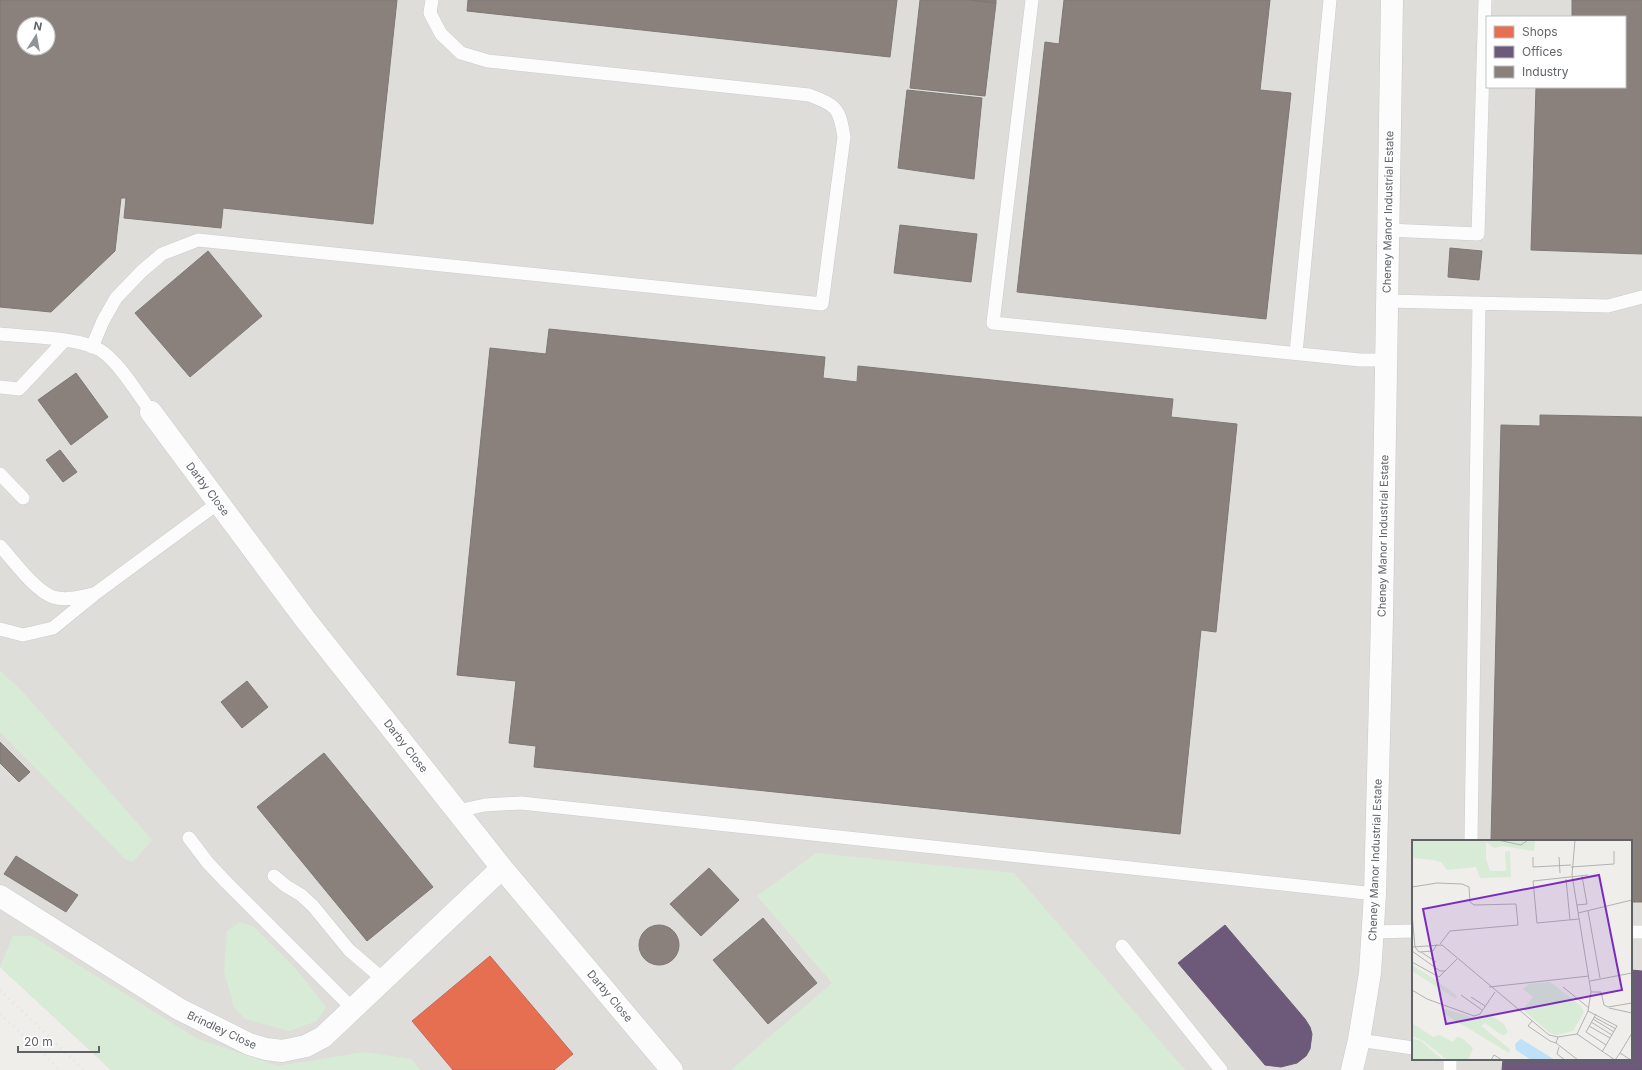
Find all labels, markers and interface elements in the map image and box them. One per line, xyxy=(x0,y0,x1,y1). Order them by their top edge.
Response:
north arrow xyxy=(16,16,56,56)
legend xyxy=(1486,16,1626,88)
text: N xyxy=(32,19,43,34)
text: Shops xyxy=(1522,24,1558,39)
text: Offices xyxy=(1522,44,1563,59)
text: Industry xyxy=(1522,64,1569,79)
street label: Cheney Manor Industrial Estate xyxy=(1380,131,1396,293)
street label: Cheney Manor Industrial Estate xyxy=(1375,455,1391,617)
street label: Darby Close xyxy=(183,459,233,519)
street label: Darby Close xyxy=(381,717,431,775)
street label: Cheney Manor Industrial Estate xyxy=(1365,779,1385,941)
inset map xyxy=(1412,840,1632,1060)
street label: Darby Close xyxy=(584,967,636,1025)
street label: Brindley Close xyxy=(185,1008,259,1052)
scale bar xyxy=(18,1028,99,1054)
text: 20 m xyxy=(24,1034,53,1049)

